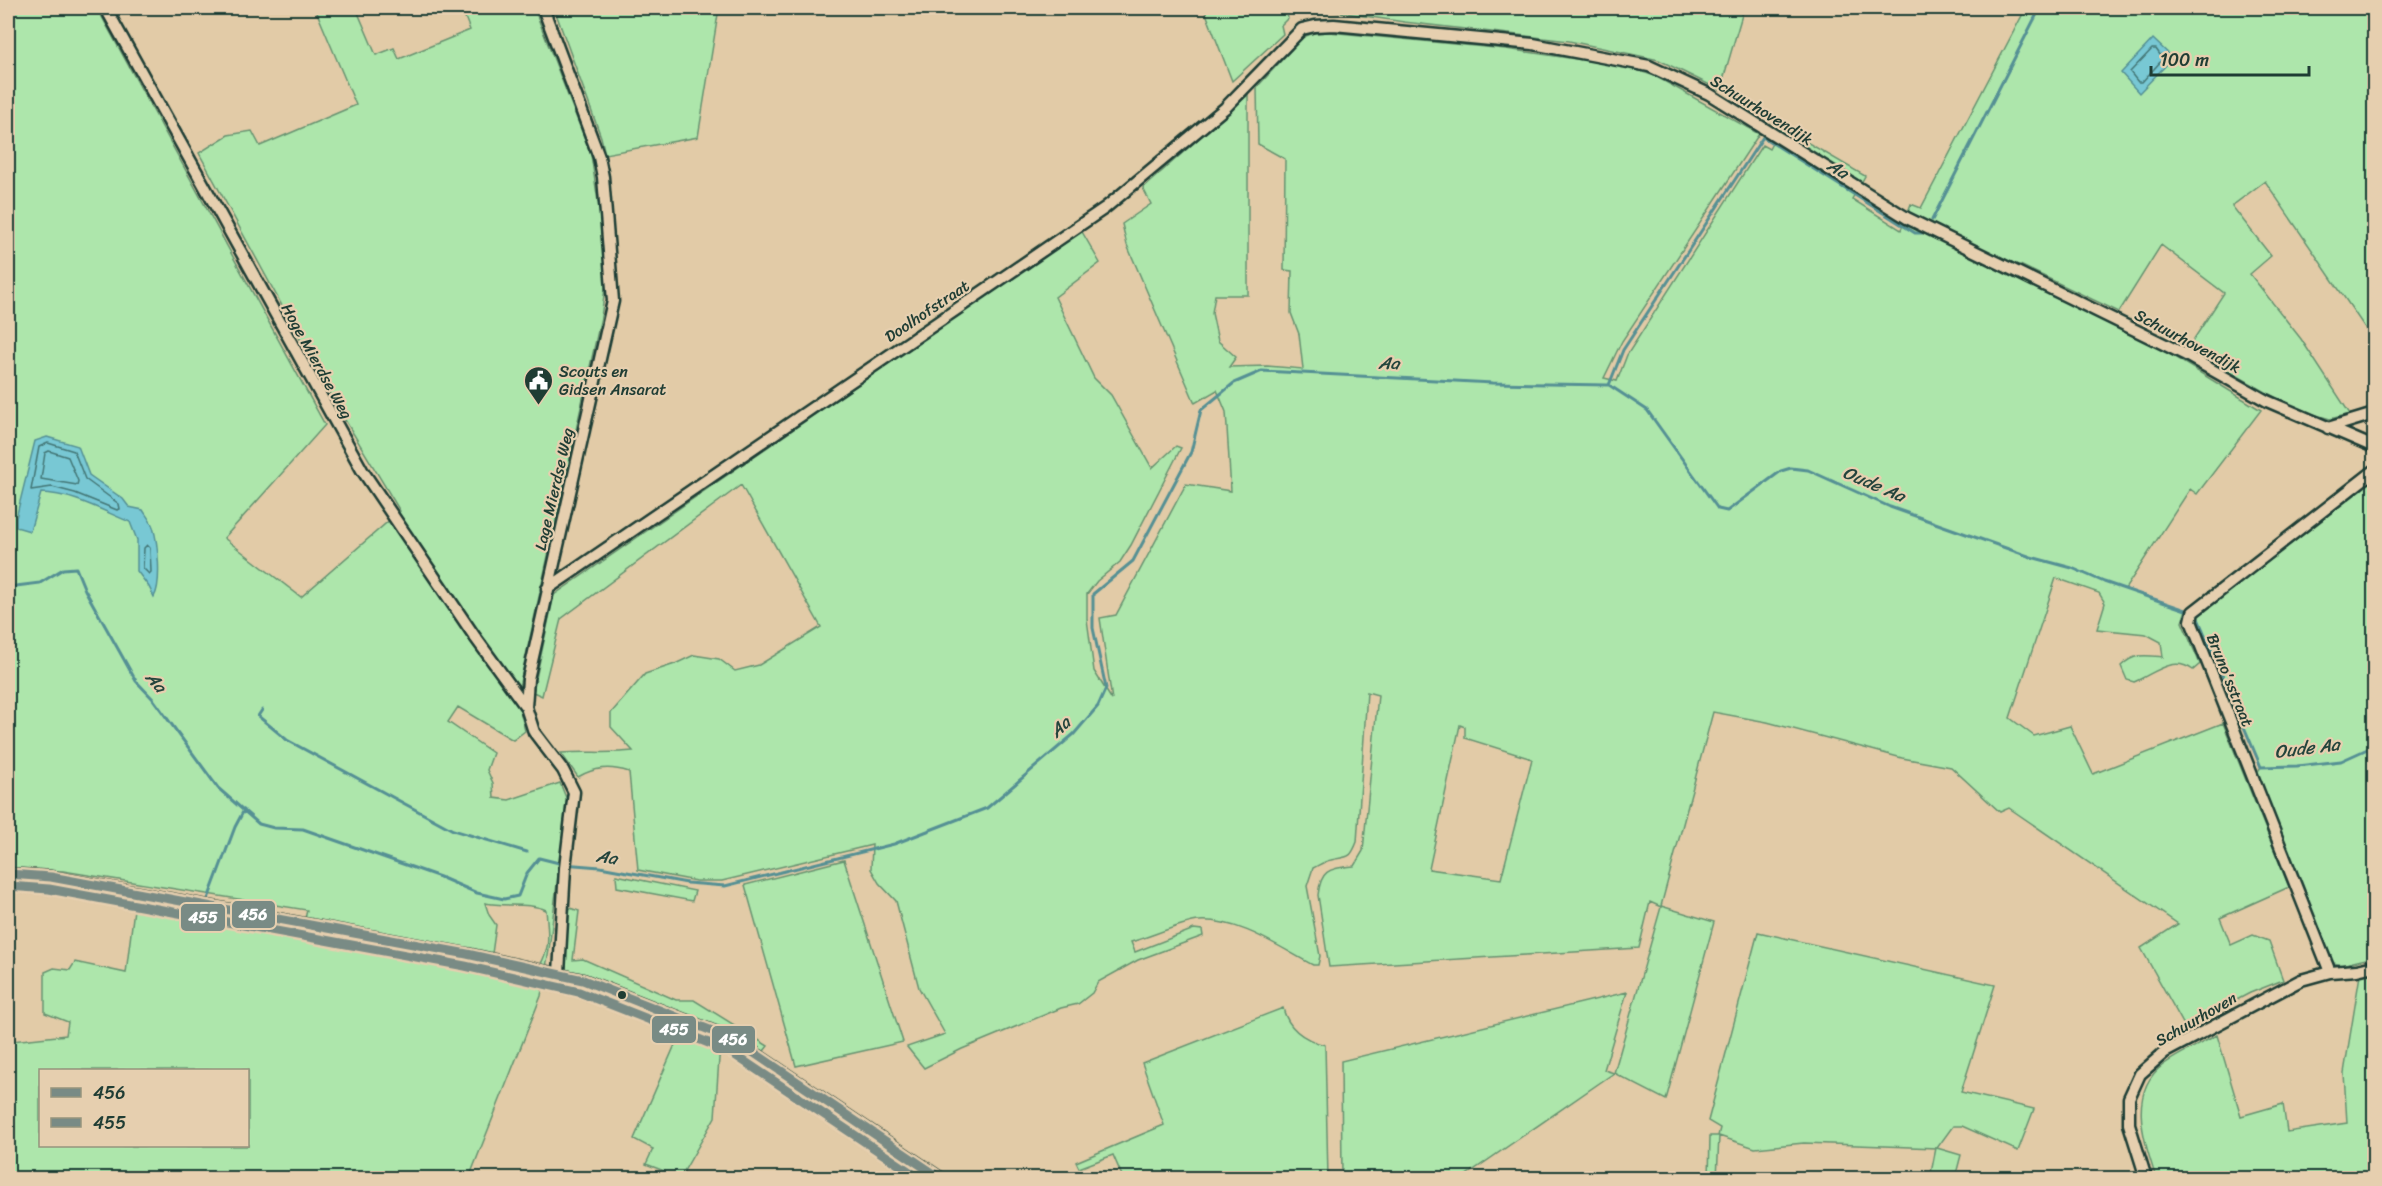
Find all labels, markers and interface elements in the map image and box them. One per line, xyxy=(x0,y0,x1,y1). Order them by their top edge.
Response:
scale bar xyxy=(2151,39,2308,77)
text: 100 m xyxy=(2160,44,2209,76)
street label: Schuurhovendijk xyxy=(1705,67,1819,153)
water label: Aa xyxy=(1820,149,1857,189)
street label: Doolhofstraat xyxy=(878,272,976,350)
street label: Hoge Mierdse Weg xyxy=(273,298,361,424)
street label: Schuurhovendijk xyxy=(2129,301,2247,381)
water label: Aa xyxy=(1377,347,1402,379)
place label: Scouts en Gidsen Ansarat xyxy=(559,357,666,404)
public building icon: Scouts en Gidsen Ansarat xyxy=(522,364,554,406)
street label: Lage Mierdse Weg xyxy=(526,425,582,553)
water label: Oude Aa xyxy=(1838,456,1912,512)
street label: Bruno'sstraat xyxy=(2198,629,2262,731)
water label: Aa xyxy=(136,663,176,702)
water label: Aa xyxy=(1041,707,1080,746)
water label: Oude Aa xyxy=(2273,728,2343,768)
water label: Aa xyxy=(593,840,621,875)
line badge: 456 xyxy=(231,900,276,929)
text: 456 xyxy=(238,900,267,929)
line badge: 455 xyxy=(180,903,226,932)
text: 455 xyxy=(187,903,218,932)
street label: Schuurhoven xyxy=(2149,984,2243,1054)
unlabelled marker xyxy=(616,989,628,1001)
line badge: 455 xyxy=(651,1015,697,1044)
text: 455 xyxy=(658,1015,689,1044)
line badge: 456 xyxy=(711,1025,756,1054)
text: 456 xyxy=(718,1025,747,1054)
legend xyxy=(39,1069,249,1147)
text: 456 xyxy=(93,1077,125,1109)
text: 455 xyxy=(93,1107,126,1139)

